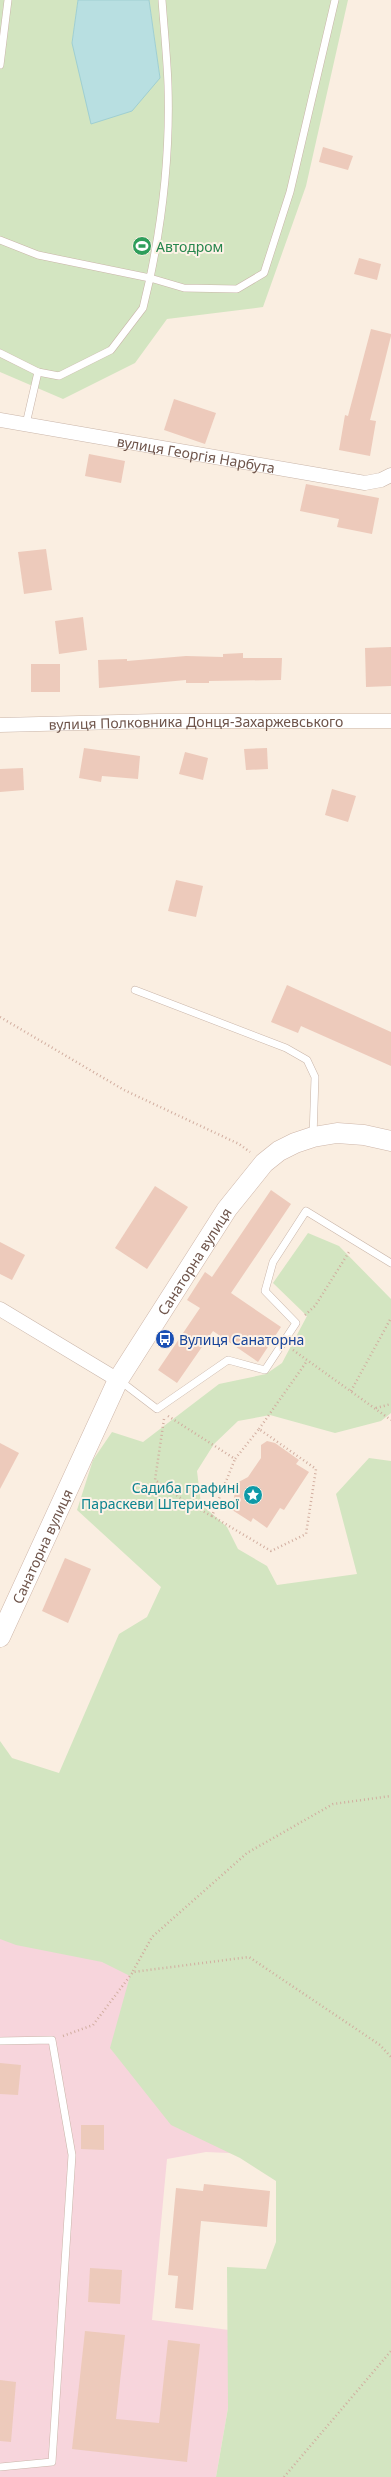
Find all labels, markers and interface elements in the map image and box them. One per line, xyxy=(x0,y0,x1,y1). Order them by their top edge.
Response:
sports icon: Автодром xyxy=(131,235,153,257)
place label: Автодром xyxy=(156,237,223,256)
street label: вулиця Георгія Нарбута xyxy=(116,431,277,477)
street label: вулиця Полковника Донця-Захаржевського xyxy=(48,711,343,733)
street label: Санаторна вулиця xyxy=(153,1204,235,1318)
bus stop icon: Вулиця Санаторна xyxy=(154,1328,176,1350)
place label: Вулиця Санаторна xyxy=(179,1330,304,1349)
place label: Садиба графині Параскеви Штеричевої xyxy=(81,1478,239,1513)
place icon: Садиба графині Параскеви Штеричевої xyxy=(242,1484,264,1506)
street label: Санаторна вулиця xyxy=(7,1486,76,1606)

